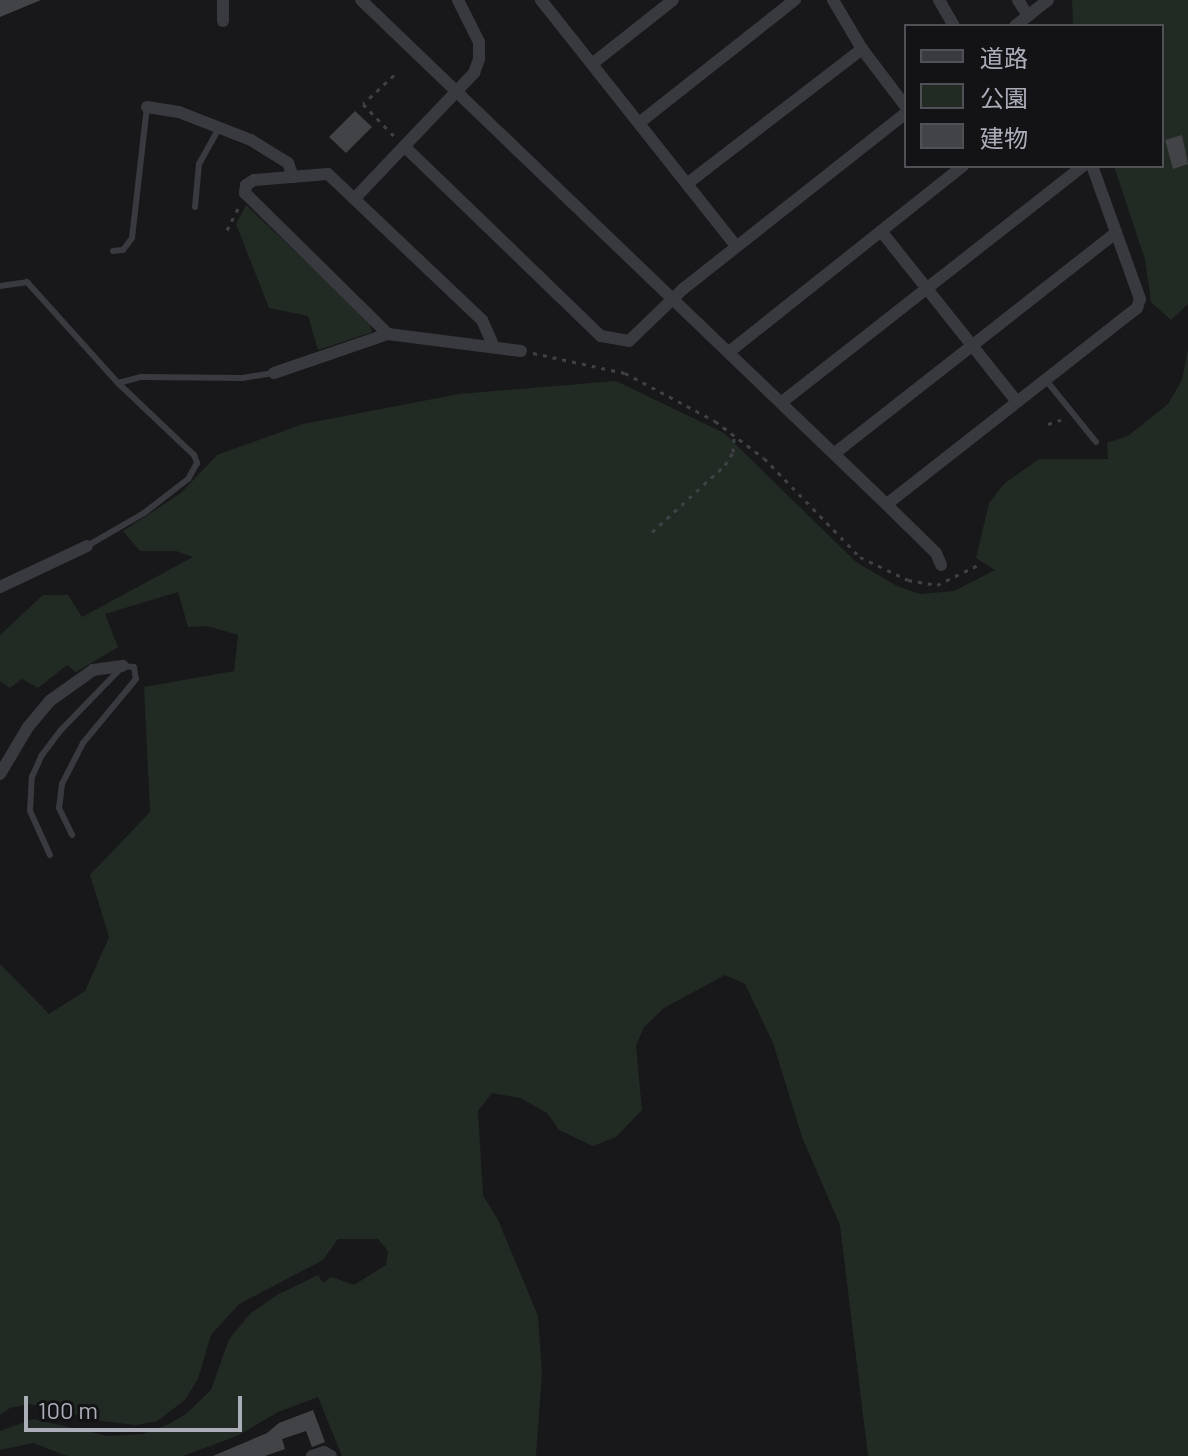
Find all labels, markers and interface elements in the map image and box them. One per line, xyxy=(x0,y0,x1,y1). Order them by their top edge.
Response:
legend xyxy=(904,24,1164,168)
text: 道路 xyxy=(980,43,1028,72)
text: 公園 xyxy=(980,83,1028,112)
text: 建物 xyxy=(980,123,1028,152)
scale bar xyxy=(28,1380,246,1430)
text: 100 m xyxy=(38,1395,98,1424)

